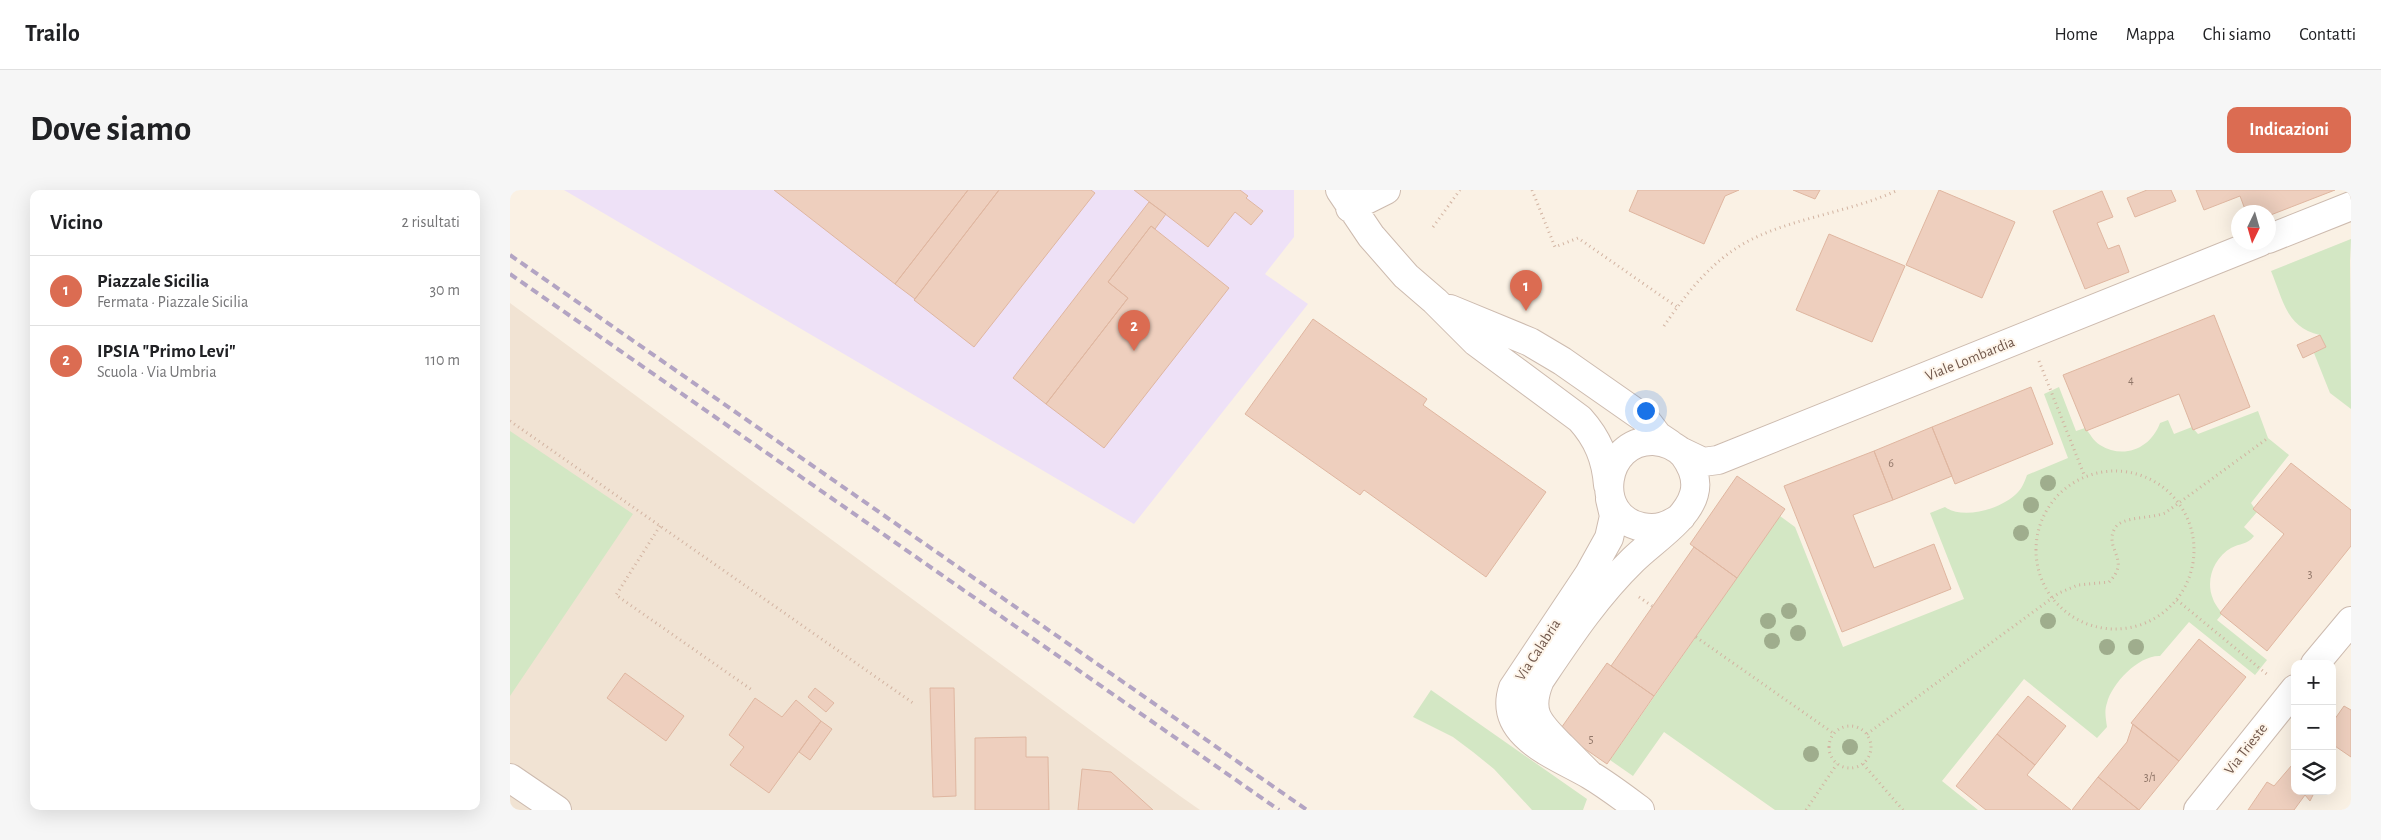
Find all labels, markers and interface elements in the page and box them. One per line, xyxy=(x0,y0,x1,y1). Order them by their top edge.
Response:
text: Trailo xyxy=(25,22,80,46)
text: Home xyxy=(2054,26,2098,44)
text: Mappa xyxy=(2126,26,2175,44)
text: Chi siamo xyxy=(2203,26,2271,44)
text: Contatti xyxy=(2299,26,2356,44)
button: Indicazioni xyxy=(2227,107,2351,153)
text: Dove siamo xyxy=(30,112,191,147)
north arrow xyxy=(2231,205,2276,250)
text: Vicino xyxy=(50,212,103,233)
text: 2 risultati xyxy=(402,214,460,230)
pin: 1 xyxy=(1510,270,1542,311)
text: Piazzale Sicilia xyxy=(97,272,209,291)
text: 1 xyxy=(63,282,69,298)
text: 30 m xyxy=(430,282,460,298)
text: Fermata · Piazzale Sicilia xyxy=(97,294,248,310)
pin: 2 xyxy=(1118,310,1150,351)
street label: Viale Lombardia xyxy=(1923,334,2017,384)
text: IPSIA "Primo Levi" xyxy=(97,342,236,361)
text: 2 xyxy=(62,352,70,368)
text: 110 m xyxy=(425,352,460,368)
text: Scuola · Via Umbria xyxy=(97,364,217,380)
house number: 4 xyxy=(2128,374,2134,386)
your location xyxy=(1633,398,1659,424)
house number: 6 xyxy=(1888,457,1894,469)
house number: 3 xyxy=(2308,568,2313,580)
street label: Via Calabria xyxy=(1513,617,1563,683)
map controls xyxy=(2291,660,2336,795)
button: + xyxy=(2291,660,2336,705)
button: − xyxy=(2291,705,2336,750)
street label: Via Trieste xyxy=(2222,721,2271,777)
house number: 5 xyxy=(1588,733,1594,745)
button: layers xyxy=(2291,750,2336,795)
house number: 3/1 xyxy=(2144,771,2156,783)

